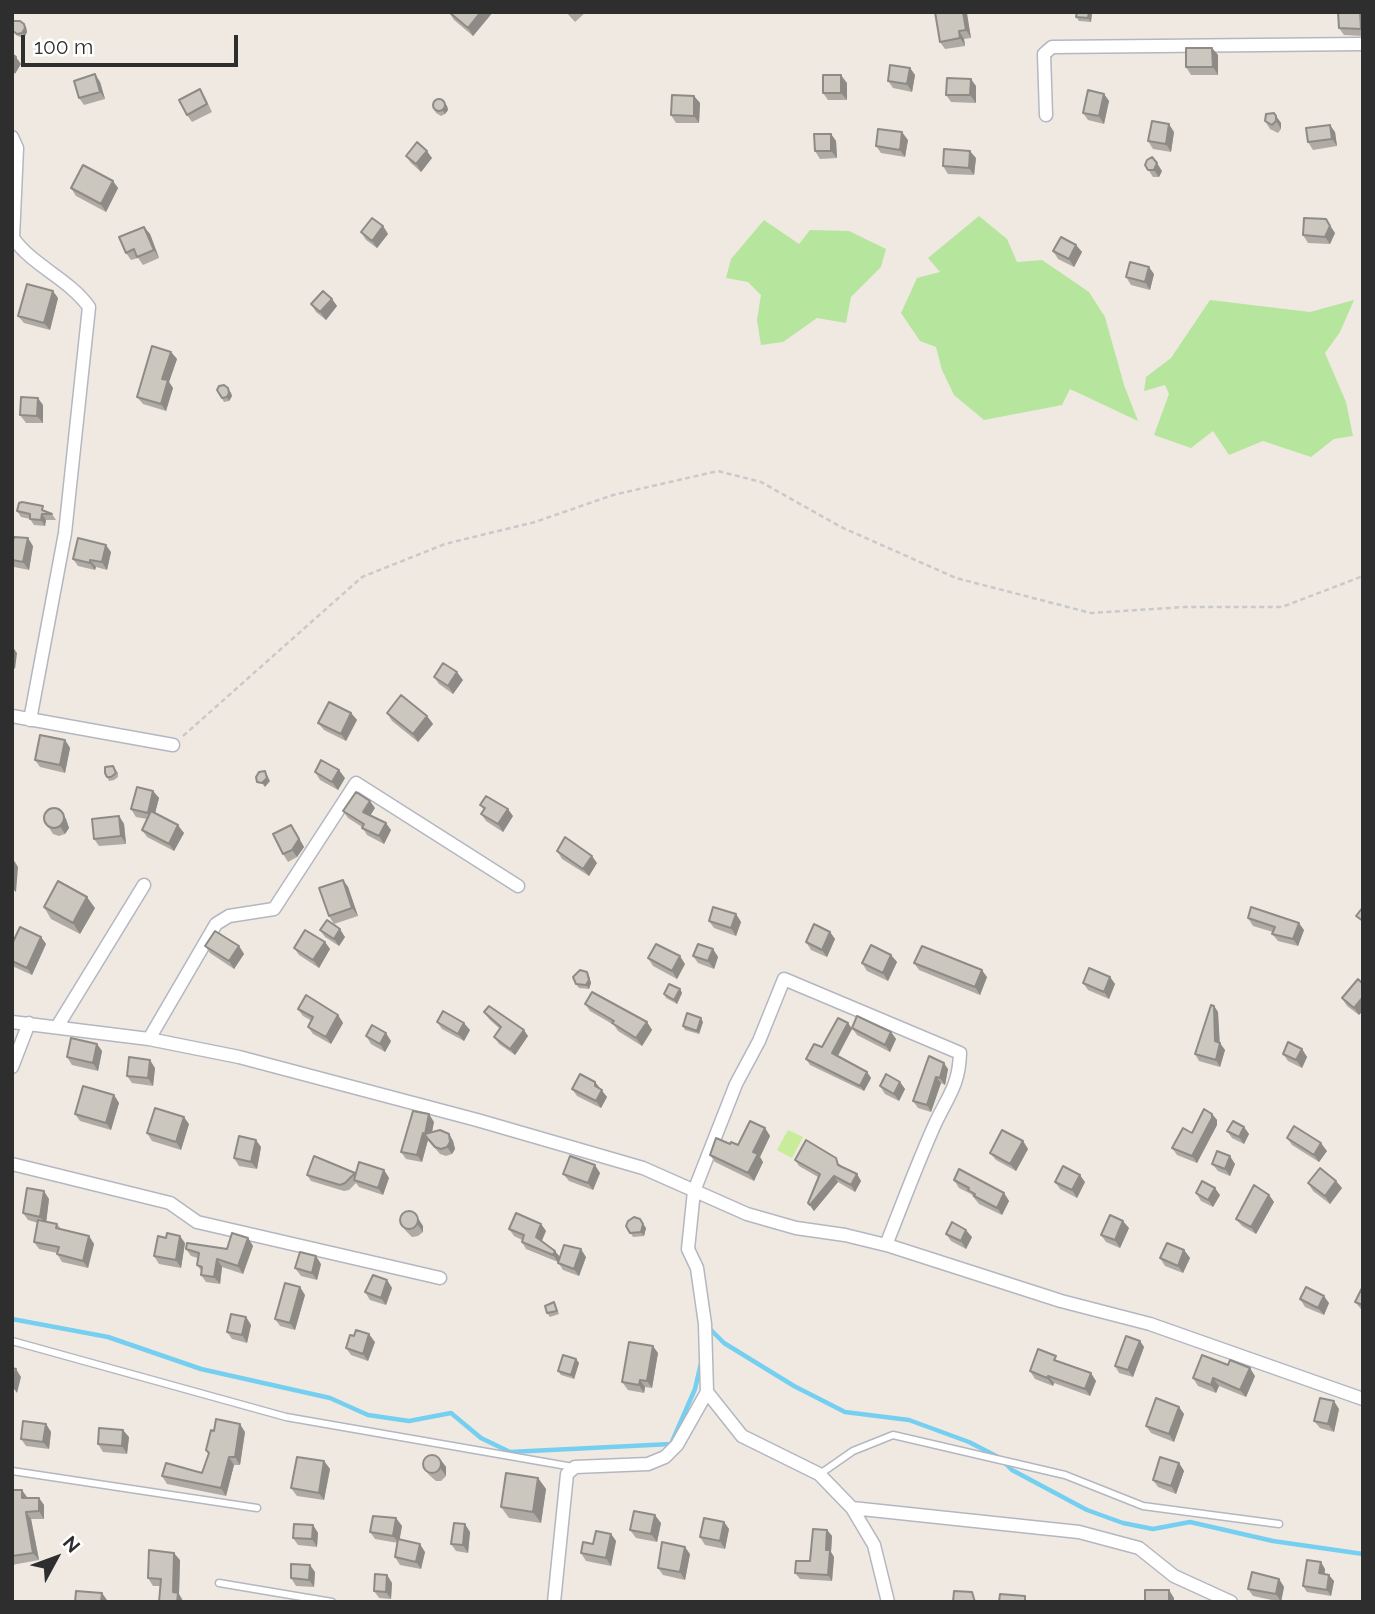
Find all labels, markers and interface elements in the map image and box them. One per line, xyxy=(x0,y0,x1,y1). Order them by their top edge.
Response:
scale bar xyxy=(24,21,242,65)
text: 100 m xyxy=(34,34,93,59)
north arrow xyxy=(21,1523,91,1593)
text: N xyxy=(59,1532,85,1557)

